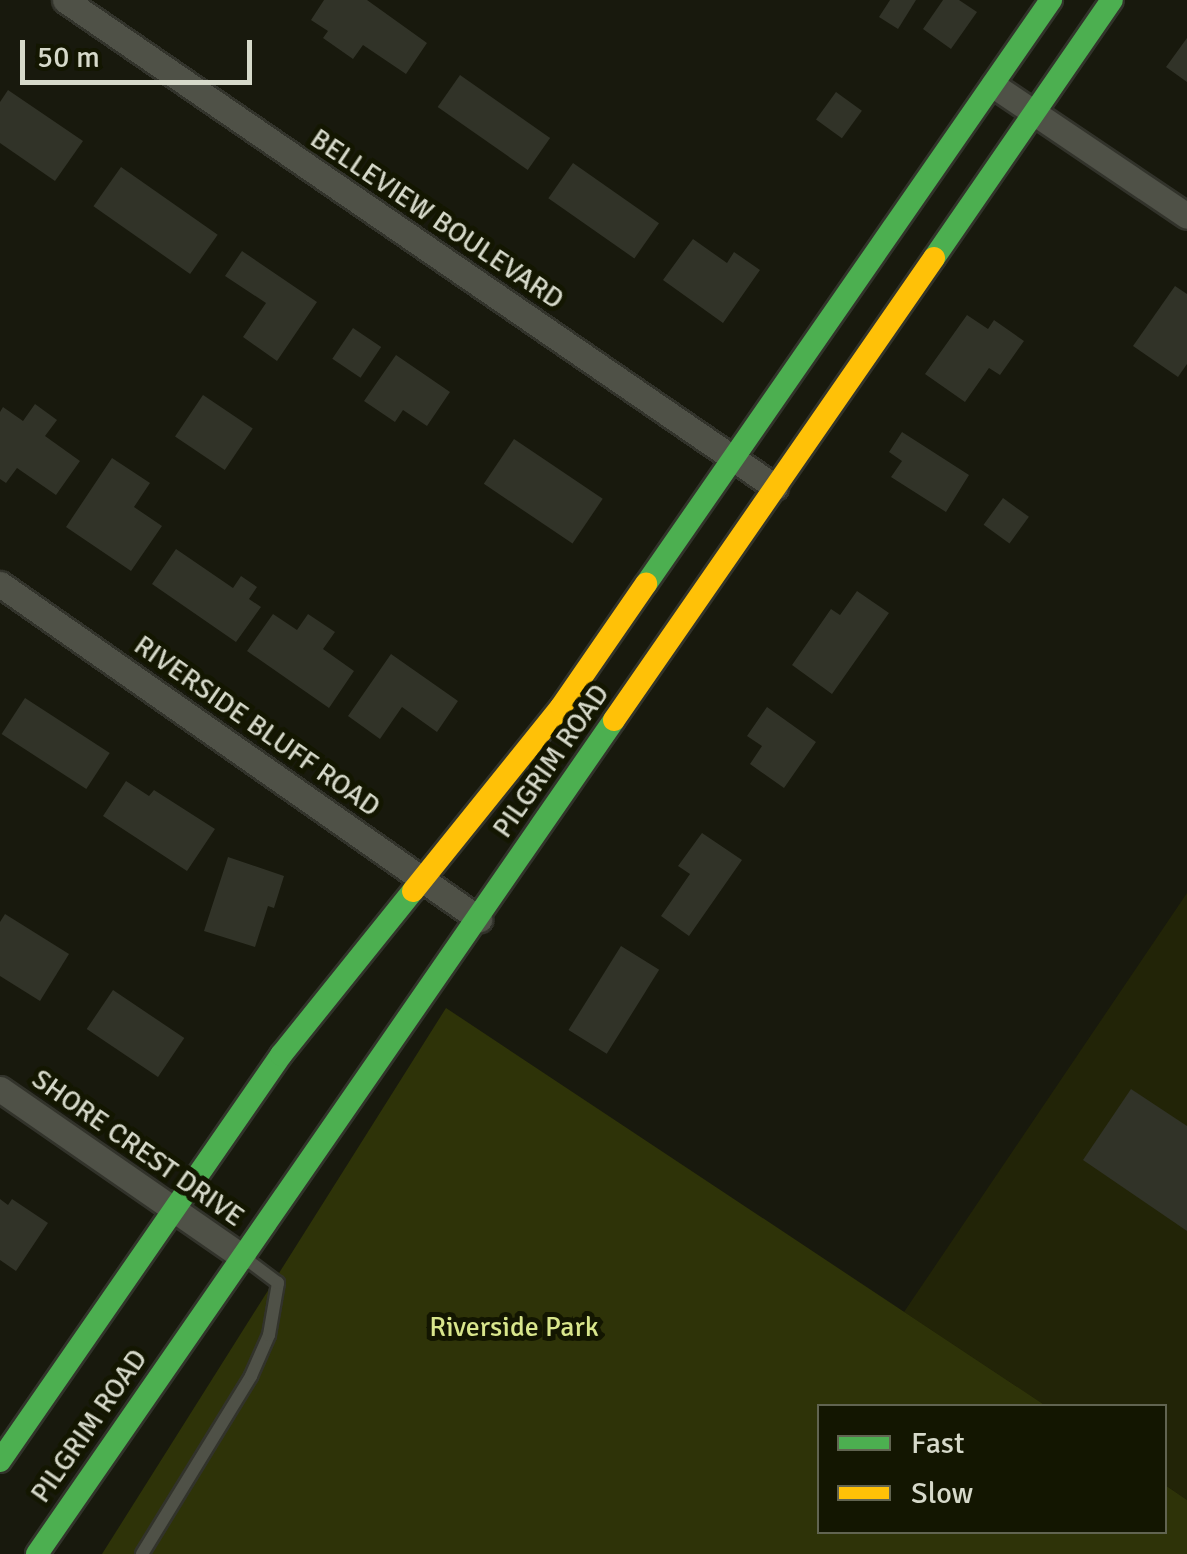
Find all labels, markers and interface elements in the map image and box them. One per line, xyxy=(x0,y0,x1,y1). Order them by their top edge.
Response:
scale bar xyxy=(25,20,258,82)
text: 50 m xyxy=(37,39,100,76)
street label: BELLEVIEW BOULEVARD xyxy=(304,122,570,316)
street label: RIVERSIDE BLUFF ROAD xyxy=(128,628,386,824)
street label: PILGRIM ROAD xyxy=(486,678,616,844)
street label: SHORE CREST DRIVE xyxy=(26,1062,250,1234)
park label: Riverside Park xyxy=(429,1310,599,1344)
street label: PILGRIM ROAD xyxy=(24,1343,154,1509)
legend xyxy=(817,1404,1167,1534)
text: Fast xyxy=(911,1425,964,1462)
text: Slow xyxy=(911,1475,973,1512)

